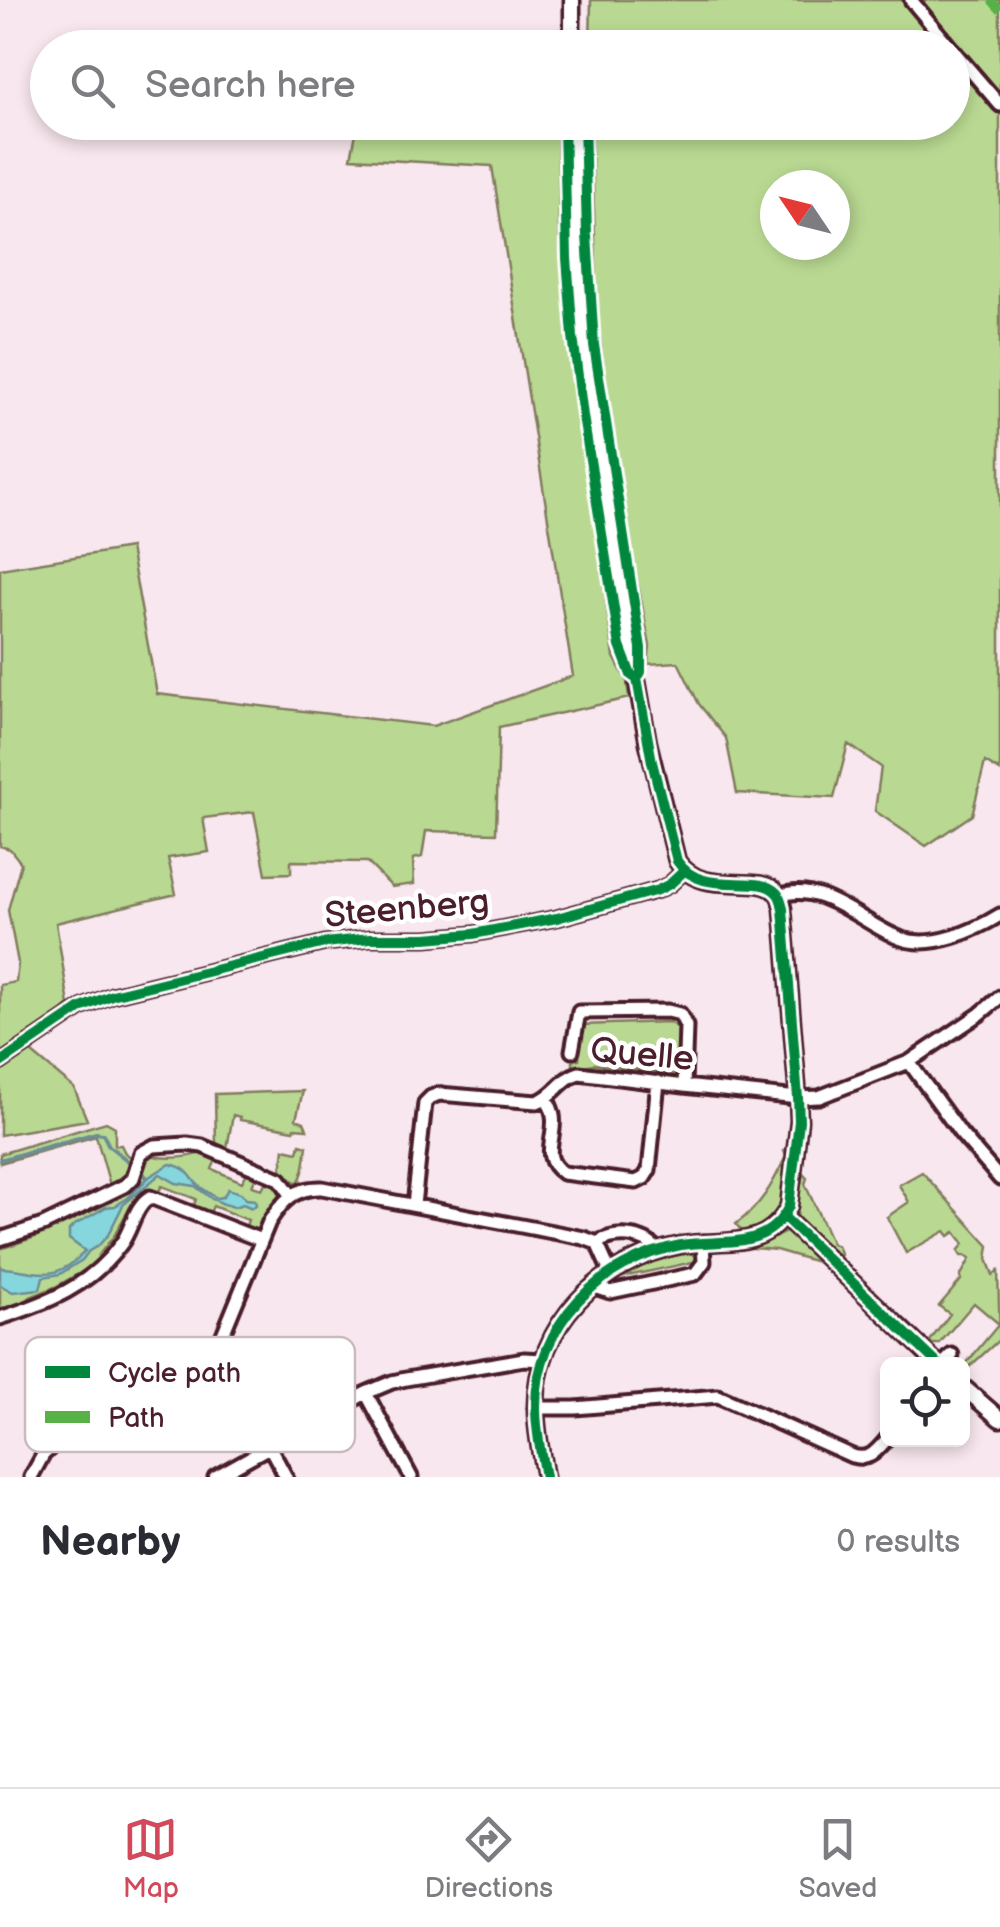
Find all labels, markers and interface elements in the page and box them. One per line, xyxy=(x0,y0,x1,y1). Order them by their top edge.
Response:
search box xyxy=(30,30,970,140)
icon: search xyxy=(65,58,120,113)
text: Search here xyxy=(145,63,356,108)
north arrow xyxy=(760,170,850,260)
street label: Steenberg xyxy=(323,880,491,938)
street label: Quelle xyxy=(589,1029,695,1081)
legend xyxy=(25,1337,355,1452)
text: Cycle path xyxy=(108,1357,241,1390)
map controls xyxy=(880,1357,970,1447)
button: locate xyxy=(880,1357,970,1447)
text: Path xyxy=(108,1402,164,1435)
text: Nearby xyxy=(40,1517,180,1568)
text: 0 results xyxy=(837,1523,960,1562)
tab: Map xyxy=(123,1812,179,1905)
tab: Directions xyxy=(424,1812,553,1905)
tab: Saved xyxy=(799,1812,877,1905)

